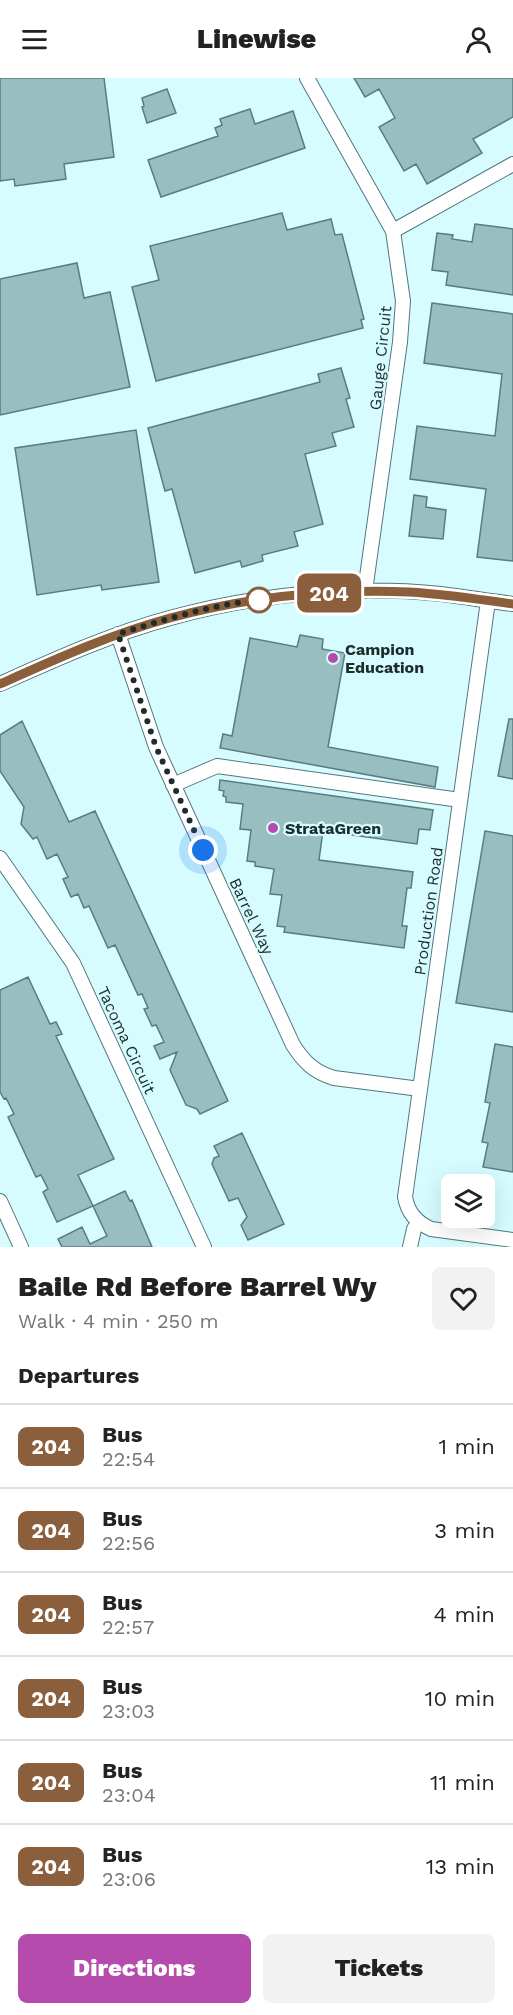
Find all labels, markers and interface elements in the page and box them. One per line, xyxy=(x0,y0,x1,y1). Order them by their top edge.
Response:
icon: menu xyxy=(18,23,51,56)
text: Linewise xyxy=(197,23,316,55)
icon: person xyxy=(462,23,495,56)
street label: Gauge Circuit xyxy=(366,305,395,411)
line badge: 204 xyxy=(294,574,364,612)
text: 204 xyxy=(309,581,349,606)
unlabelled marker xyxy=(246,587,272,613)
place label: Campion Education xyxy=(345,640,424,677)
marker: Campion Education xyxy=(326,651,340,665)
place label: StrataGreen xyxy=(285,819,381,838)
marker: StrataGreen xyxy=(266,821,280,835)
your location xyxy=(188,835,218,865)
street label: Production Road xyxy=(410,846,447,977)
street label: Barrel Way xyxy=(225,875,278,958)
street label: Tacoma Circuit xyxy=(93,983,160,1097)
map controls xyxy=(441,1174,495,1228)
button: layers xyxy=(441,1174,495,1228)
button: heart xyxy=(432,1267,495,1330)
text: Baile Rd Before Barrel Wy xyxy=(18,1270,376,1303)
text: Walk · 4 min · 250 m xyxy=(18,1309,219,1333)
text: Departures xyxy=(18,1363,139,1388)
text: Bus xyxy=(102,1422,142,1447)
text: 204 xyxy=(31,1434,71,1459)
text: 1 min xyxy=(438,1434,495,1459)
text: 22:54 xyxy=(102,1447,155,1471)
text: Bus xyxy=(102,1506,142,1531)
text: 204 xyxy=(31,1518,71,1543)
text: 3 min xyxy=(434,1518,495,1543)
text: 22:56 xyxy=(102,1531,155,1555)
text: Bus xyxy=(102,1590,142,1615)
text: 204 xyxy=(31,1602,71,1627)
text: 4 min xyxy=(434,1602,495,1627)
text: 22:57 xyxy=(102,1615,154,1639)
text: Bus xyxy=(102,1674,142,1699)
text: 204 xyxy=(31,1686,71,1711)
text: 10 min xyxy=(425,1686,495,1711)
text: 23:03 xyxy=(102,1699,155,1723)
text: Bus xyxy=(102,1758,142,1783)
text: 204 xyxy=(31,1770,71,1795)
text: 11 min xyxy=(430,1770,495,1795)
text: 23:04 xyxy=(102,1783,156,1807)
text: Bus xyxy=(102,1842,142,1867)
text: 204 xyxy=(31,1854,71,1879)
text: 13 min xyxy=(426,1854,495,1879)
text: 23:06 xyxy=(102,1867,156,1891)
button: Directions xyxy=(18,1934,251,2003)
button: Tickets xyxy=(263,1934,495,2003)

